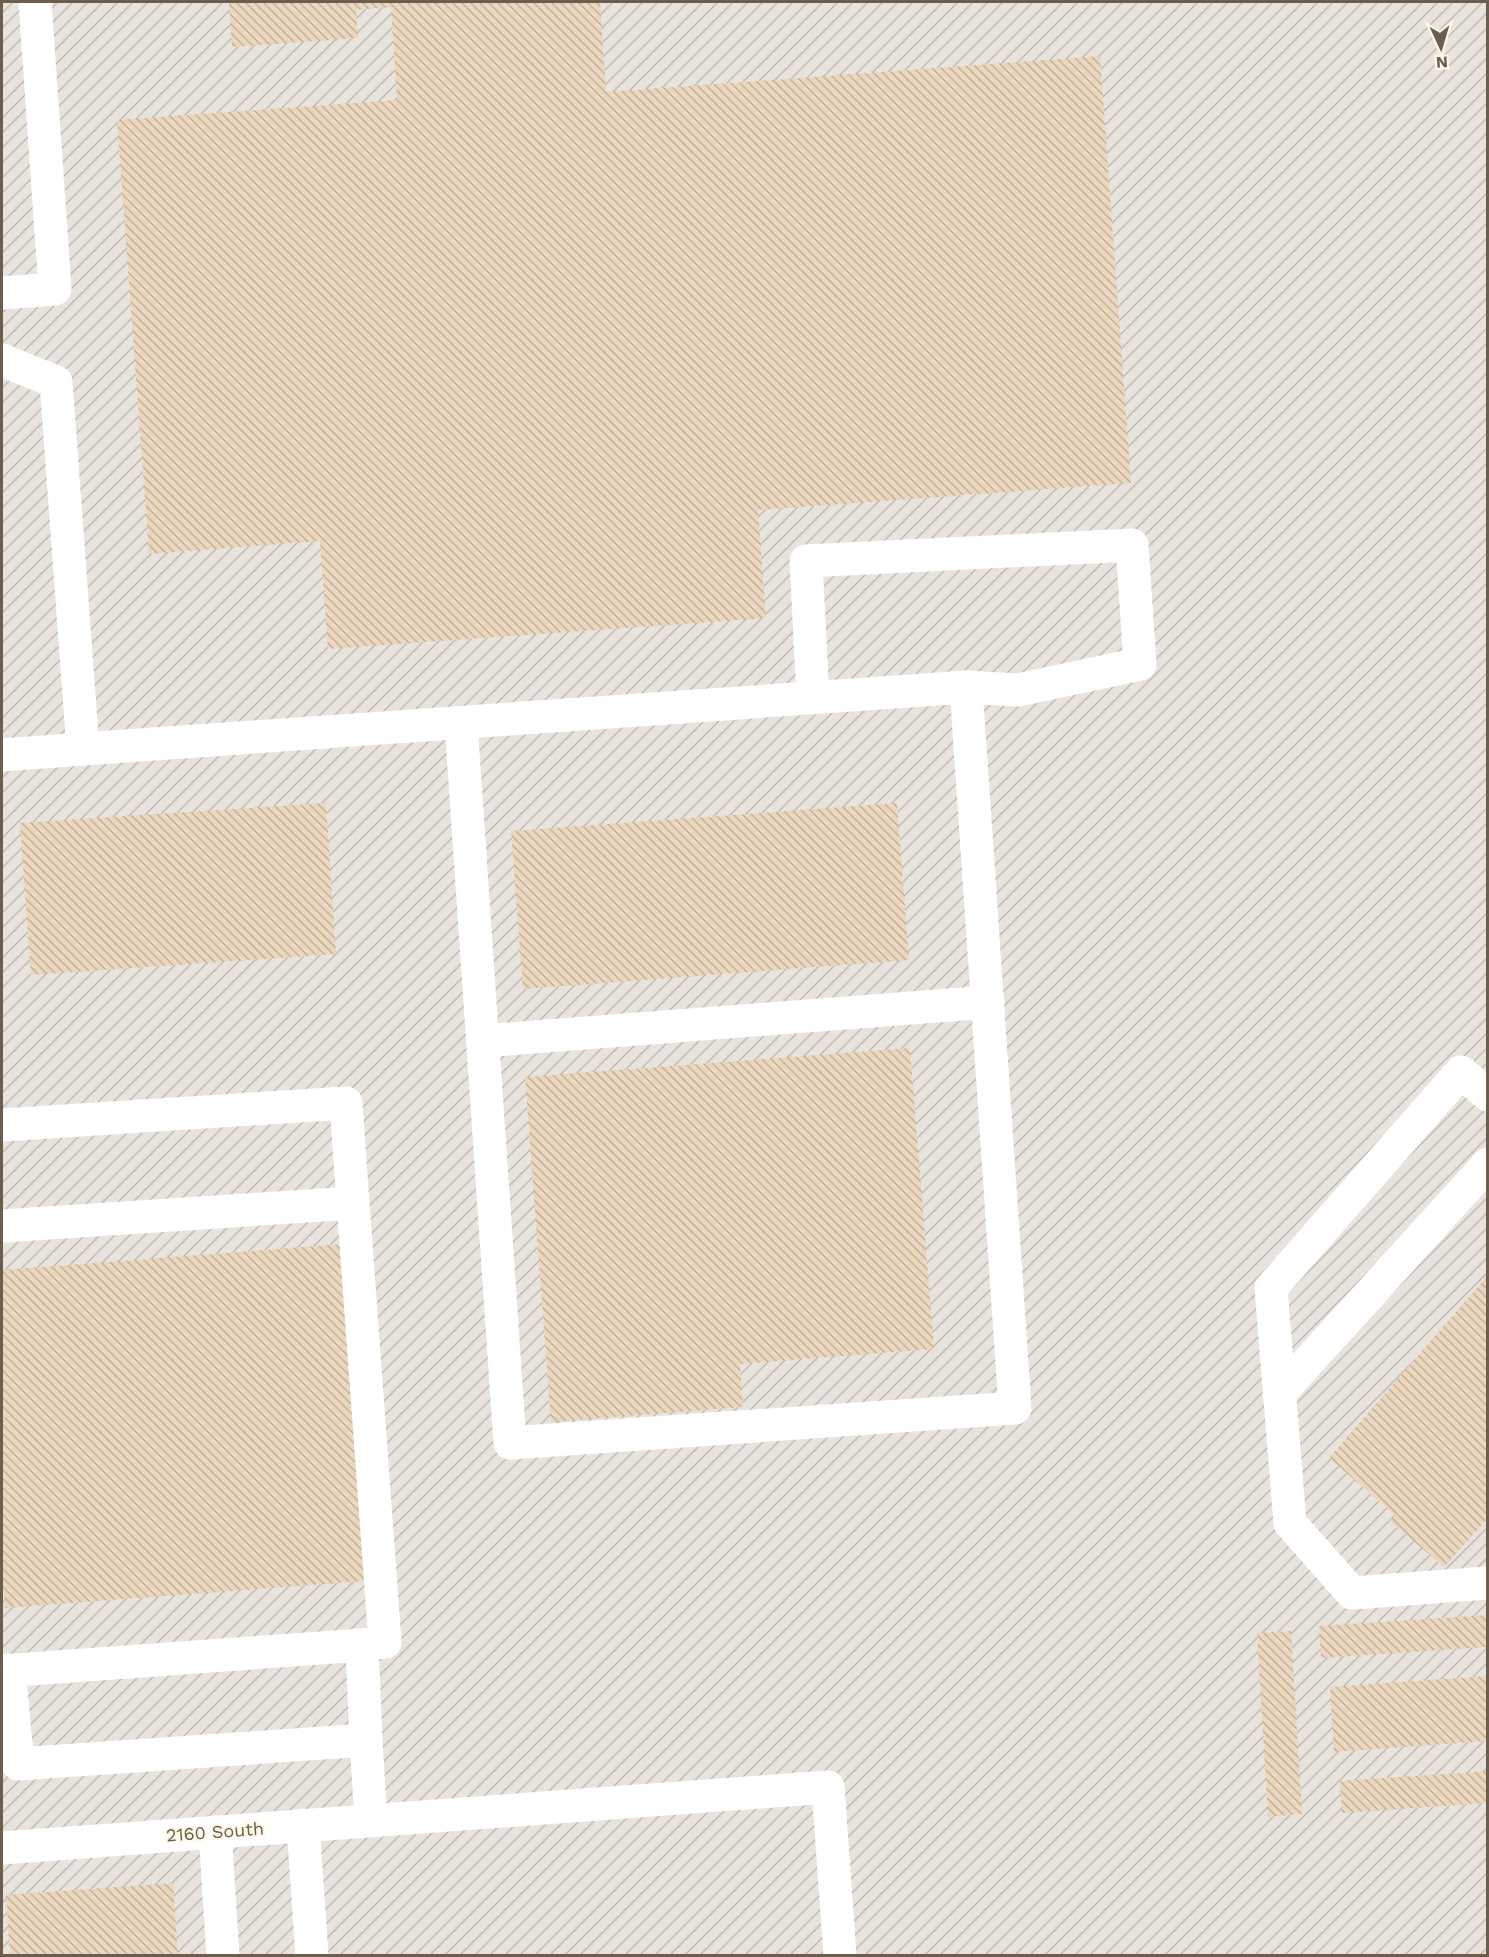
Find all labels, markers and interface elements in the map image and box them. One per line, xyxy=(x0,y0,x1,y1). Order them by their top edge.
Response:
north arrow xyxy=(1411,18,1471,78)
text: N xyxy=(1435,53,1449,72)
street label: 2160 South xyxy=(165,1818,265,1845)

